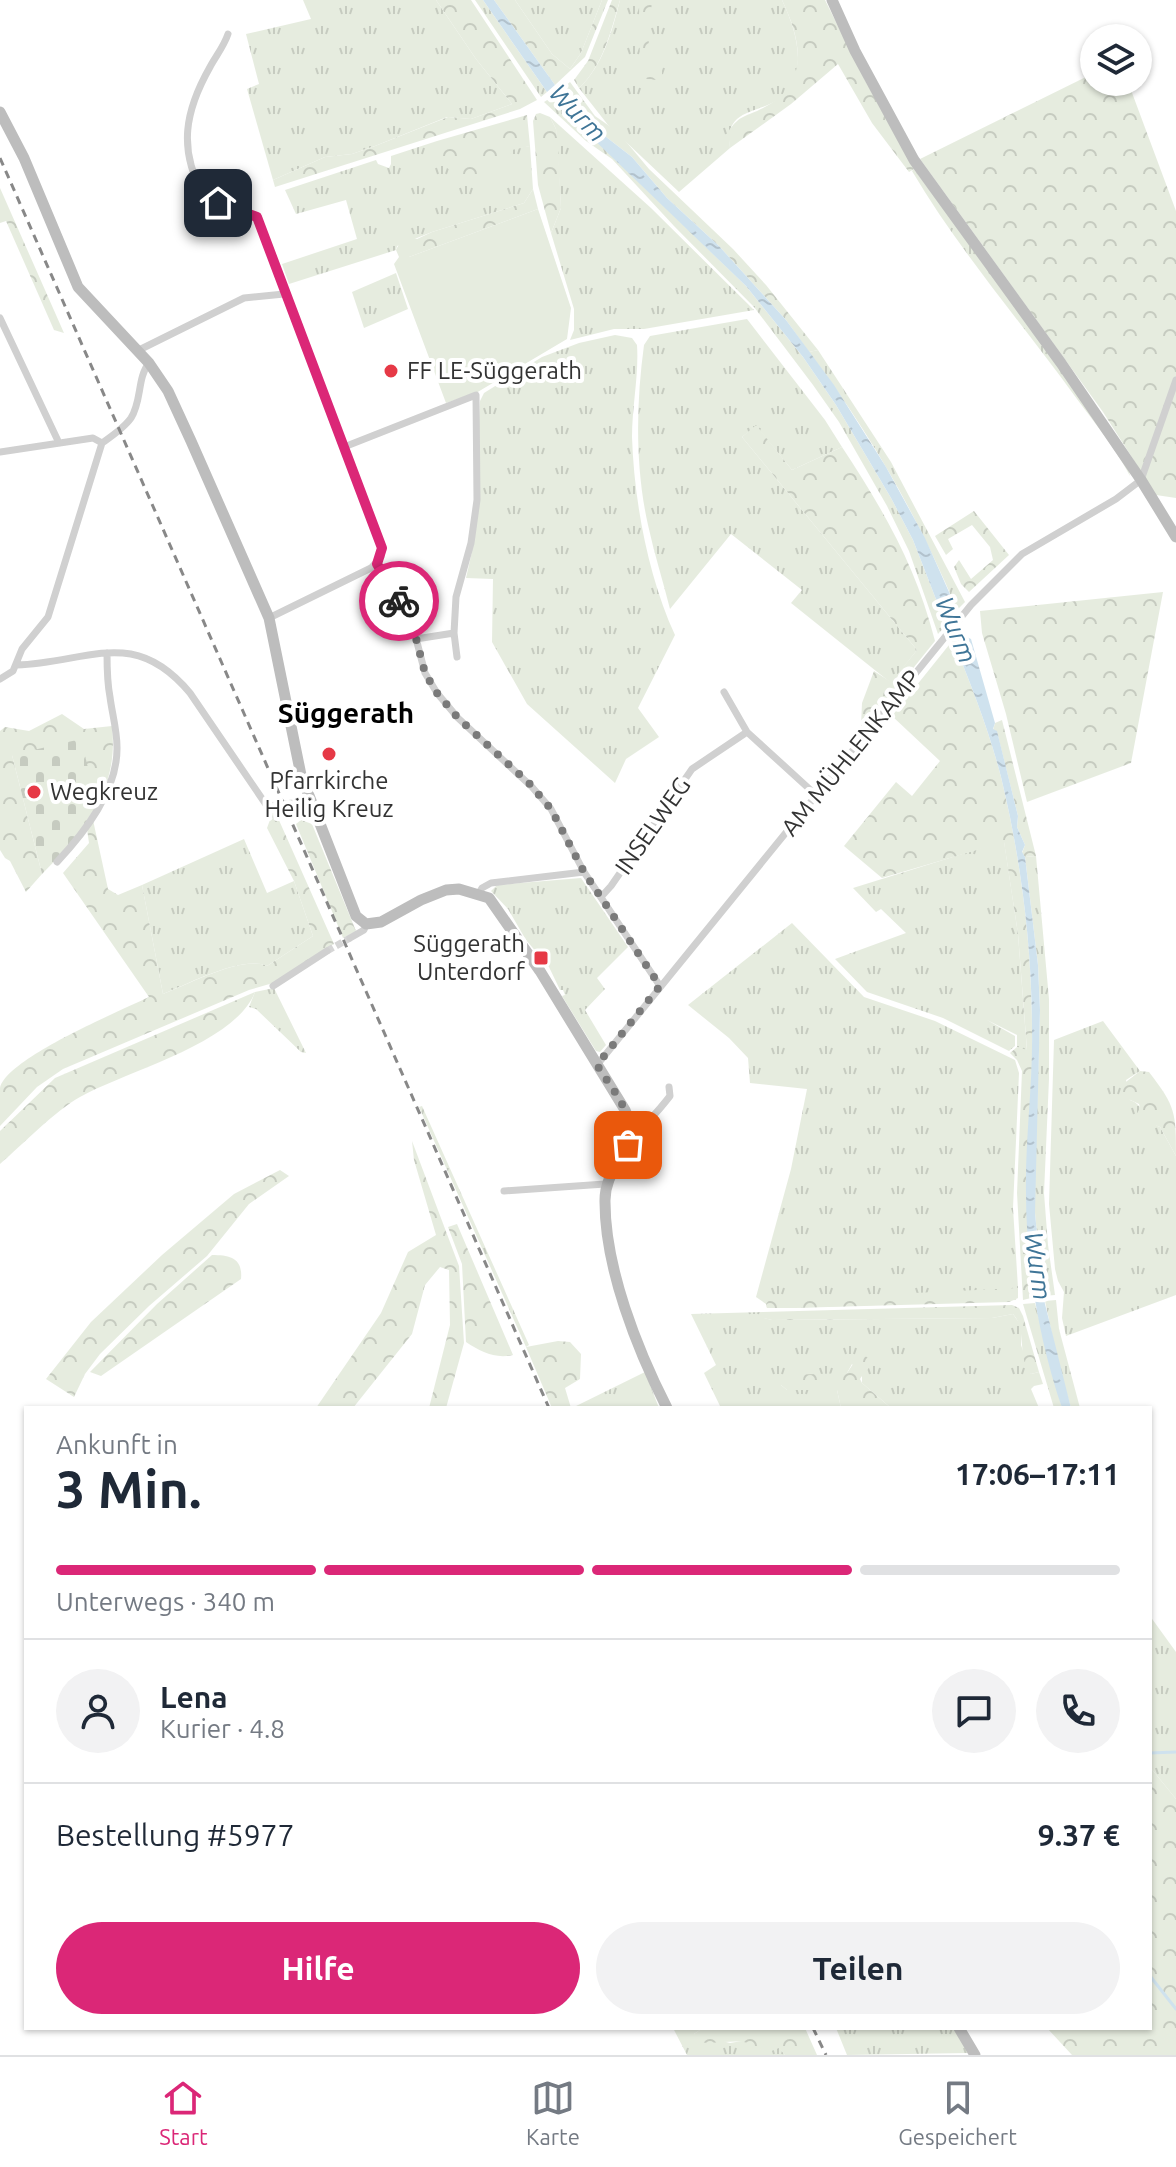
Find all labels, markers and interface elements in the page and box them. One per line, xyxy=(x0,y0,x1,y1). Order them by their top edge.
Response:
map controls xyxy=(1080,24,1152,96)
button: layers xyxy=(1080,24,1152,96)
water label: Wurm xyxy=(544,78,613,147)
pin xyxy=(184,169,252,237)
icon: home xyxy=(196,181,240,225)
place label: FF LE-Süggerath xyxy=(407,357,582,384)
marker: FF LE-Süggerath xyxy=(382,362,400,380)
courier xyxy=(359,561,439,641)
icon: bike xyxy=(377,579,421,623)
water label: Wurm xyxy=(930,593,983,667)
street label: AM MÜHLENKAMP xyxy=(776,665,926,841)
district label: Süggerath xyxy=(278,697,414,728)
marker: Pfarrkirche Heilig Kreuz xyxy=(320,745,338,763)
place label: Pfarrkirche Heilig Kreuz xyxy=(265,767,393,822)
street label: INSELWEG xyxy=(609,772,696,879)
place label: Wegkreuz xyxy=(50,778,158,805)
marker: Wegkreuz xyxy=(25,783,43,801)
place label: Süggerath Unterdorf xyxy=(413,930,526,985)
marker: Süggerath Unterdorf xyxy=(532,949,550,967)
pin xyxy=(594,1111,662,1179)
icon: bag xyxy=(606,1123,650,1167)
water label: Wurm xyxy=(1019,1230,1058,1302)
text: Ankunft in xyxy=(56,1430,178,1459)
text: 17:06–17:11 xyxy=(955,1457,1120,1491)
text: 3 Min. xyxy=(56,1460,202,1518)
text: Unterwegs · 340 m xyxy=(56,1587,275,1616)
button: person xyxy=(56,1669,140,1753)
button: chat xyxy=(932,1669,1016,1753)
button: phone xyxy=(1036,1669,1120,1753)
text: Lena xyxy=(160,1680,228,1714)
text: Kurier · 4.8 xyxy=(160,1714,285,1743)
text: Bestellung #5977 xyxy=(56,1818,294,1852)
text: 9.37 € xyxy=(1038,1818,1120,1852)
button: Hilfe xyxy=(56,1922,580,2014)
button: Teilen xyxy=(596,1922,1120,2014)
tab: Start xyxy=(159,2076,208,2149)
tab: Karte xyxy=(526,2076,580,2149)
tab: Gespeichert xyxy=(898,2076,1017,2149)

